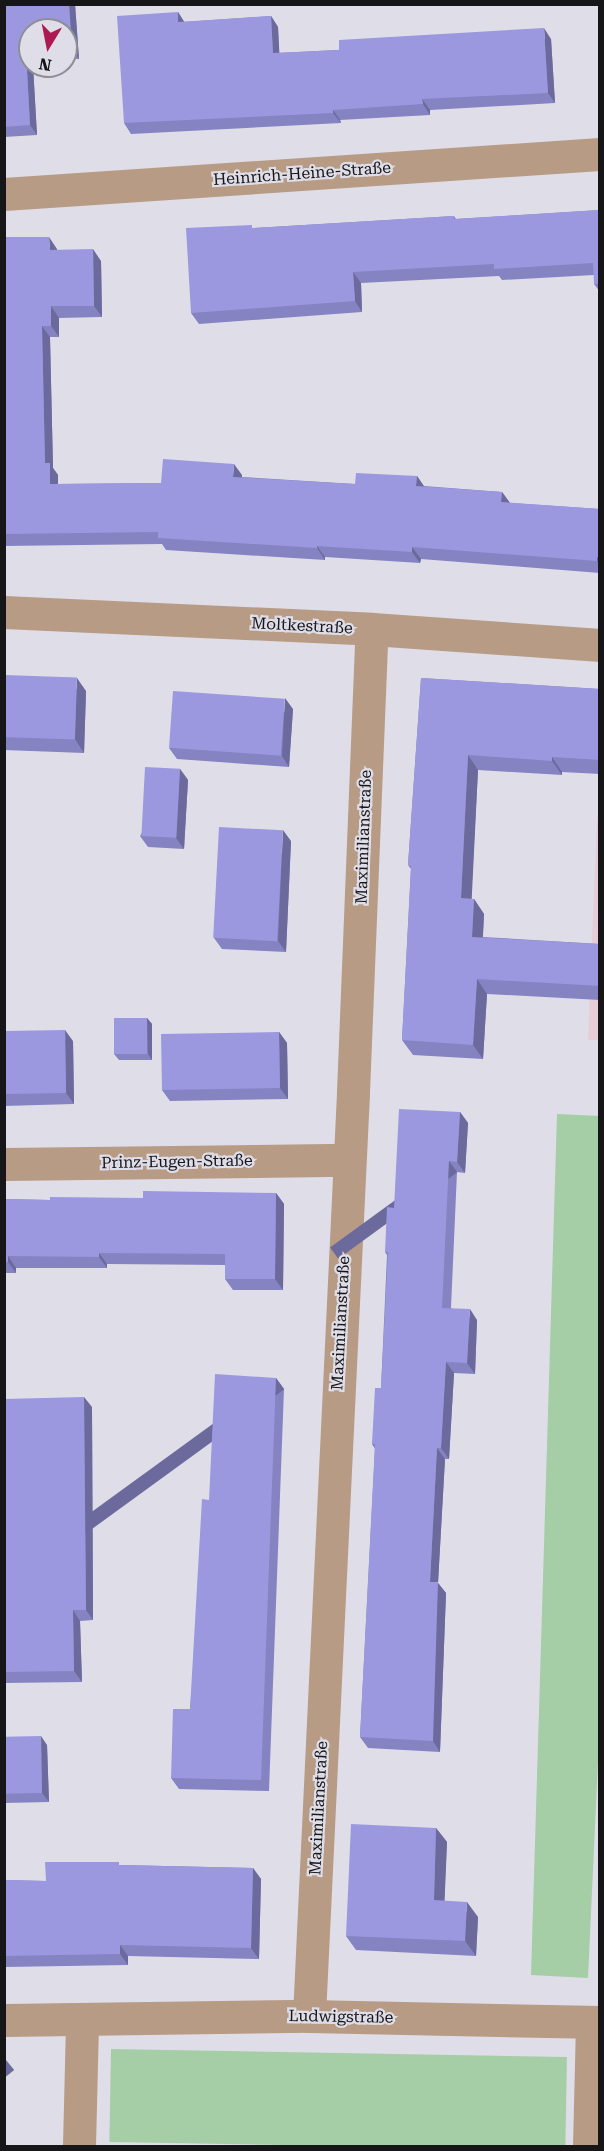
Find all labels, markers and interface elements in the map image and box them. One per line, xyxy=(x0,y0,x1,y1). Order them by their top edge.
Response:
north arrow xyxy=(18,18,78,78)
text: N xyxy=(37,54,53,75)
street label: Heinrich-Heine-Straße xyxy=(212,158,392,190)
street label: Moltkestraße xyxy=(251,614,353,638)
street label: Maximilianstraße xyxy=(352,769,376,905)
street label: Prinz-Eugen-Straße xyxy=(101,1151,253,1173)
street label: Maximilianstraße xyxy=(328,1255,354,1391)
street label: Maximilianstraße xyxy=(306,1740,332,1876)
street label: Ludwigstraße xyxy=(288,2006,394,2028)

